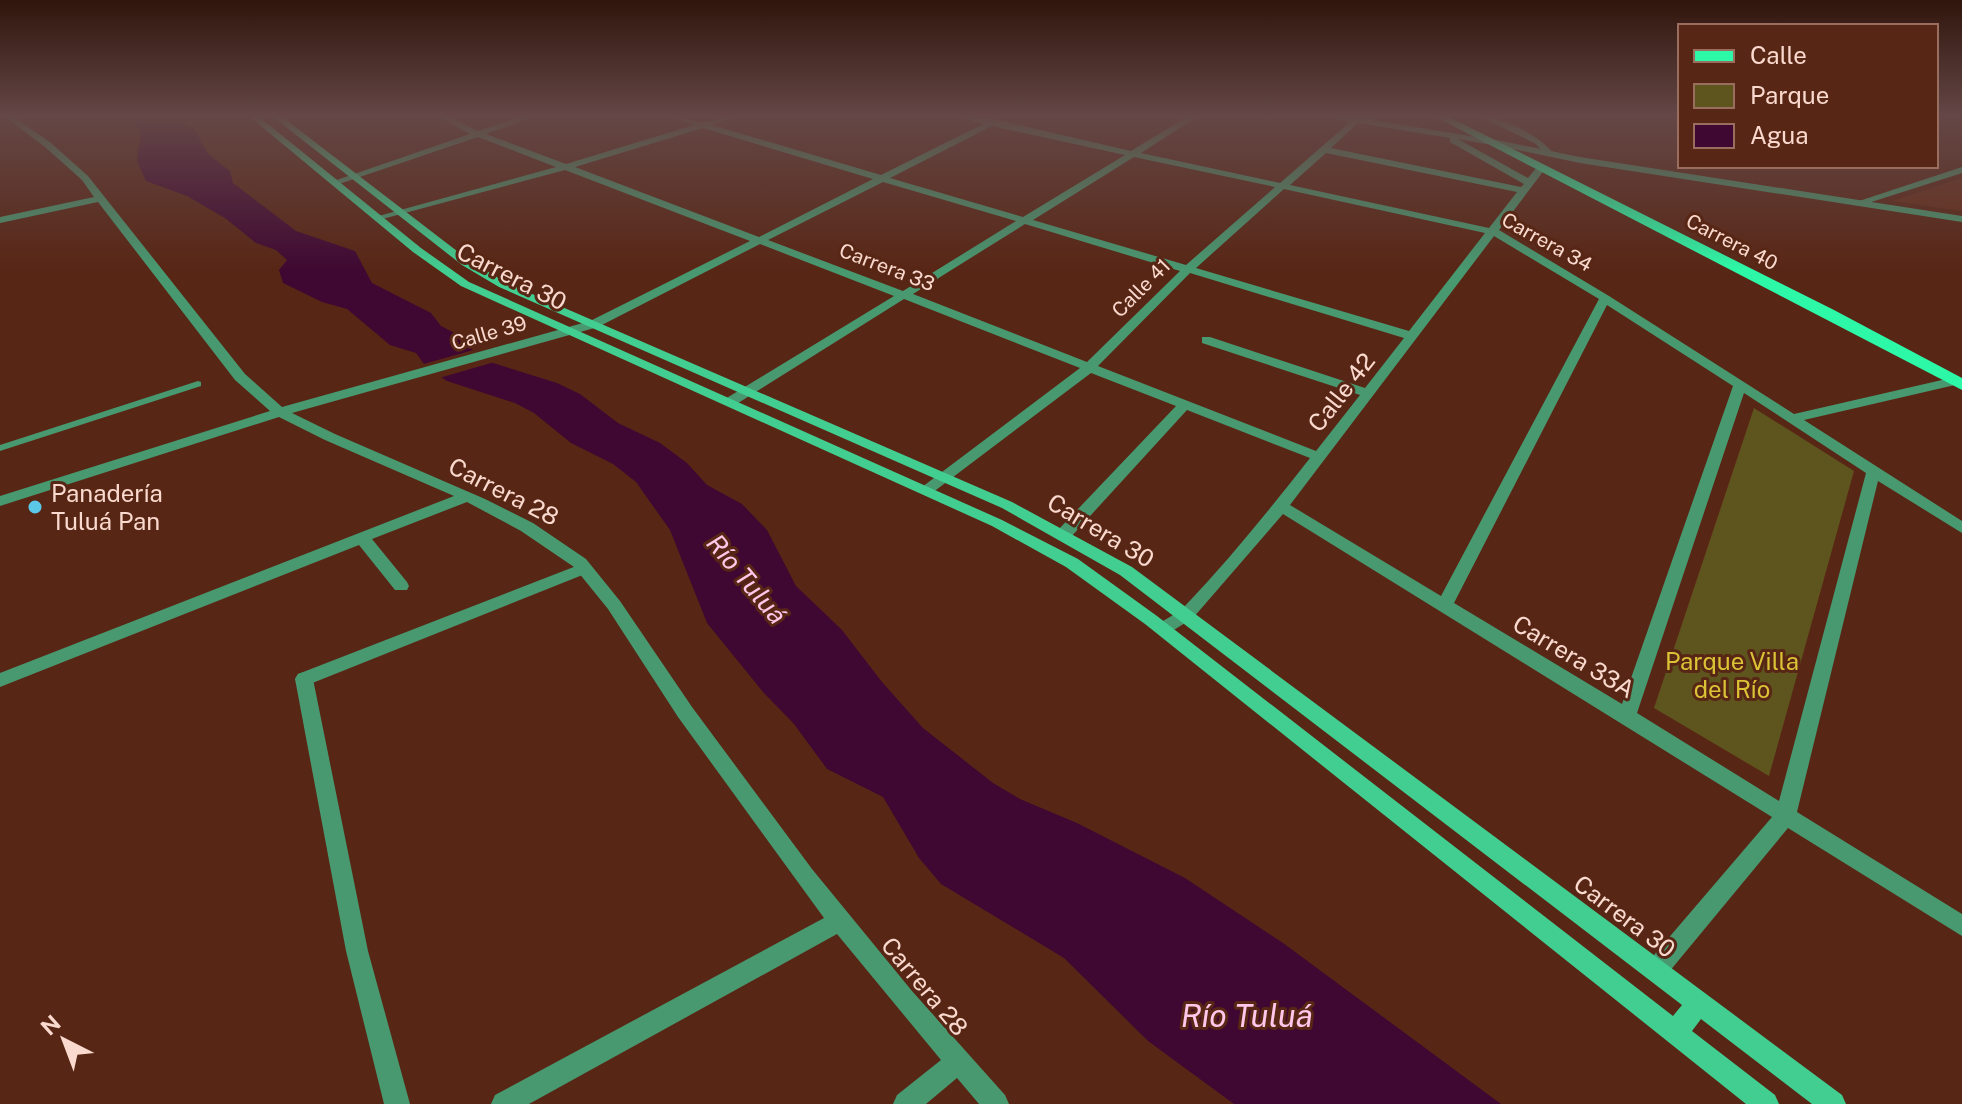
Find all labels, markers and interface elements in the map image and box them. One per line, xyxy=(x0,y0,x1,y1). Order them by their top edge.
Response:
legend xyxy=(1678,24,1938,168)
text: Calle xyxy=(1750,41,1807,69)
text: Parque xyxy=(1750,81,1829,109)
text: Agua xyxy=(1750,121,1808,149)
street label: Carrera 34 xyxy=(1497,207,1597,277)
street label: Carrera 40 xyxy=(1682,209,1782,275)
street label: Carrera 30 xyxy=(452,236,572,316)
street label: Carrera 33 xyxy=(836,238,938,296)
street label: Calle 41 xyxy=(1107,254,1175,322)
street label: Calle 39 xyxy=(449,311,529,355)
street label: Calle 42 xyxy=(1302,347,1380,437)
street label: Carrera 28 xyxy=(444,451,564,531)
place label: Panadería Tuluá Pan xyxy=(51,479,163,535)
street label: Carrera 30 xyxy=(1043,487,1159,573)
marker: Panadería Tuluá Pan xyxy=(26,498,44,516)
water label: Río Tuluá xyxy=(701,528,793,630)
street label: Carrera 33A xyxy=(1508,609,1640,703)
park label: Parque Villa del Río xyxy=(1665,647,1799,703)
street label: Carrera 30 xyxy=(1569,869,1681,963)
street label: Carrera 28 xyxy=(876,931,974,1041)
water label: Río Tuluá xyxy=(1181,997,1313,1034)
north arrow xyxy=(24,1000,104,1080)
text: N xyxy=(36,1010,66,1041)

